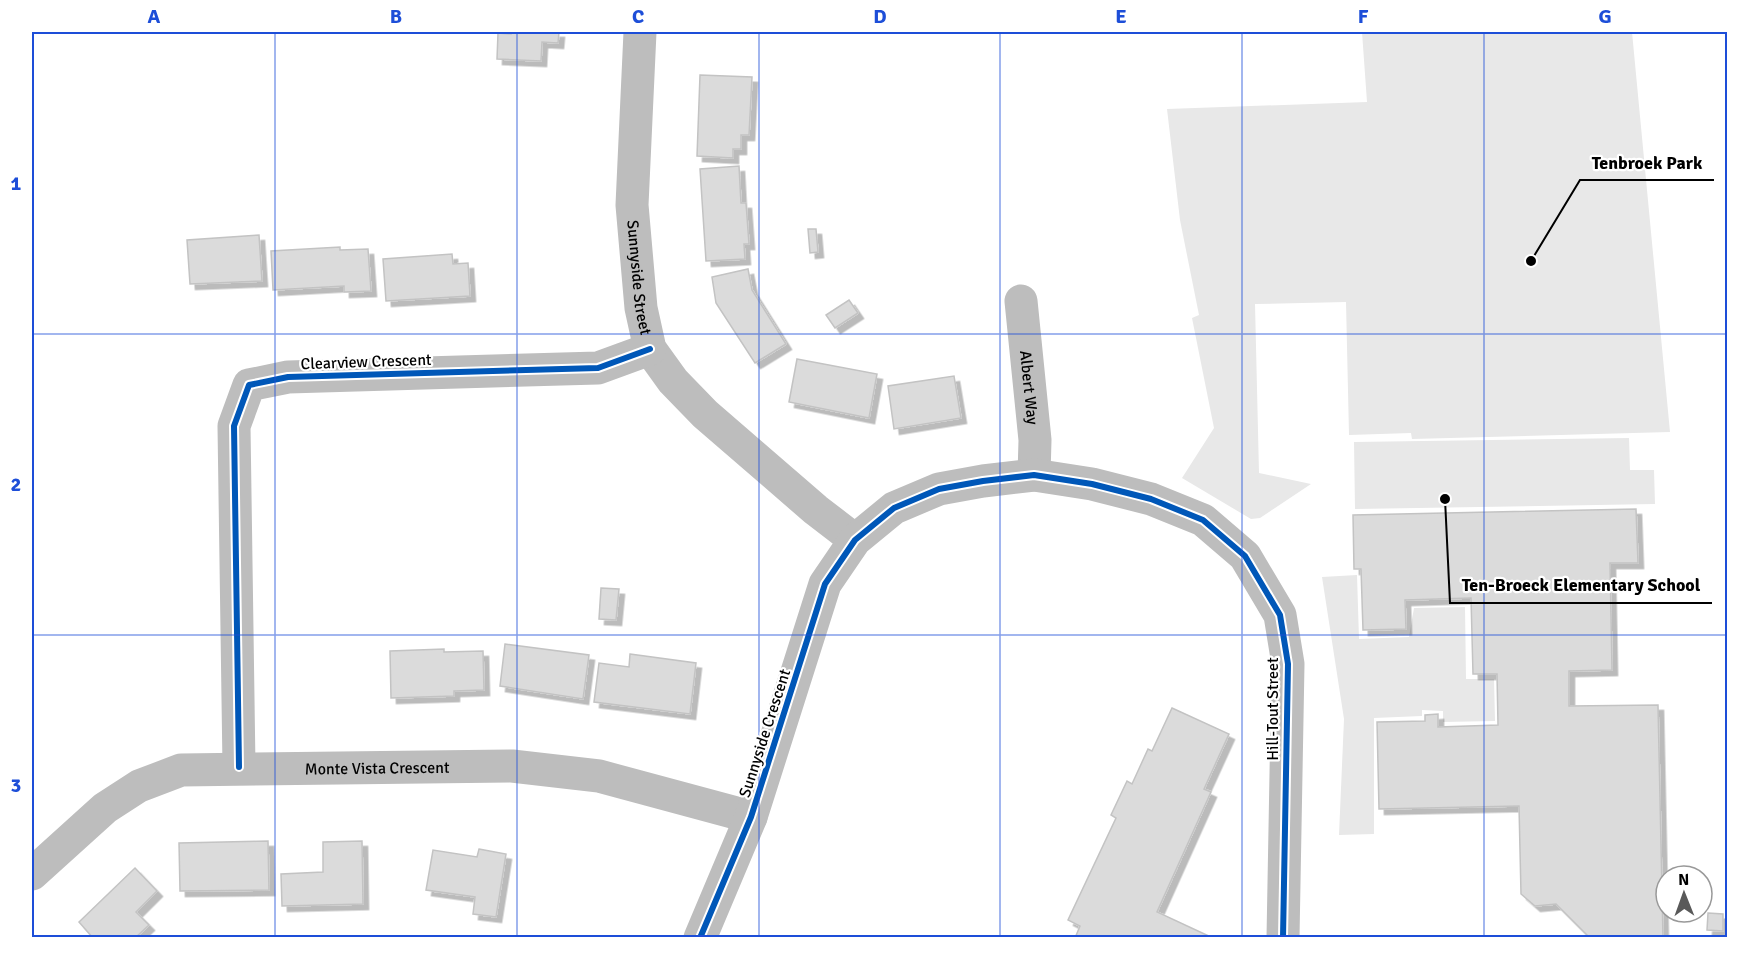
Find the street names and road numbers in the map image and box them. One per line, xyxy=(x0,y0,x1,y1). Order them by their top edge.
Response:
street label: Sunnyside Street xyxy=(622,219,656,337)
street label: Clearview Crescent xyxy=(300,350,432,374)
street label: Albert Way xyxy=(1015,350,1042,426)
street label: Hill-Tout Street xyxy=(1263,657,1283,761)
street label: Sunnyside Crescent xyxy=(735,666,795,800)
street label: Monte Vista Crescent xyxy=(305,758,450,780)

